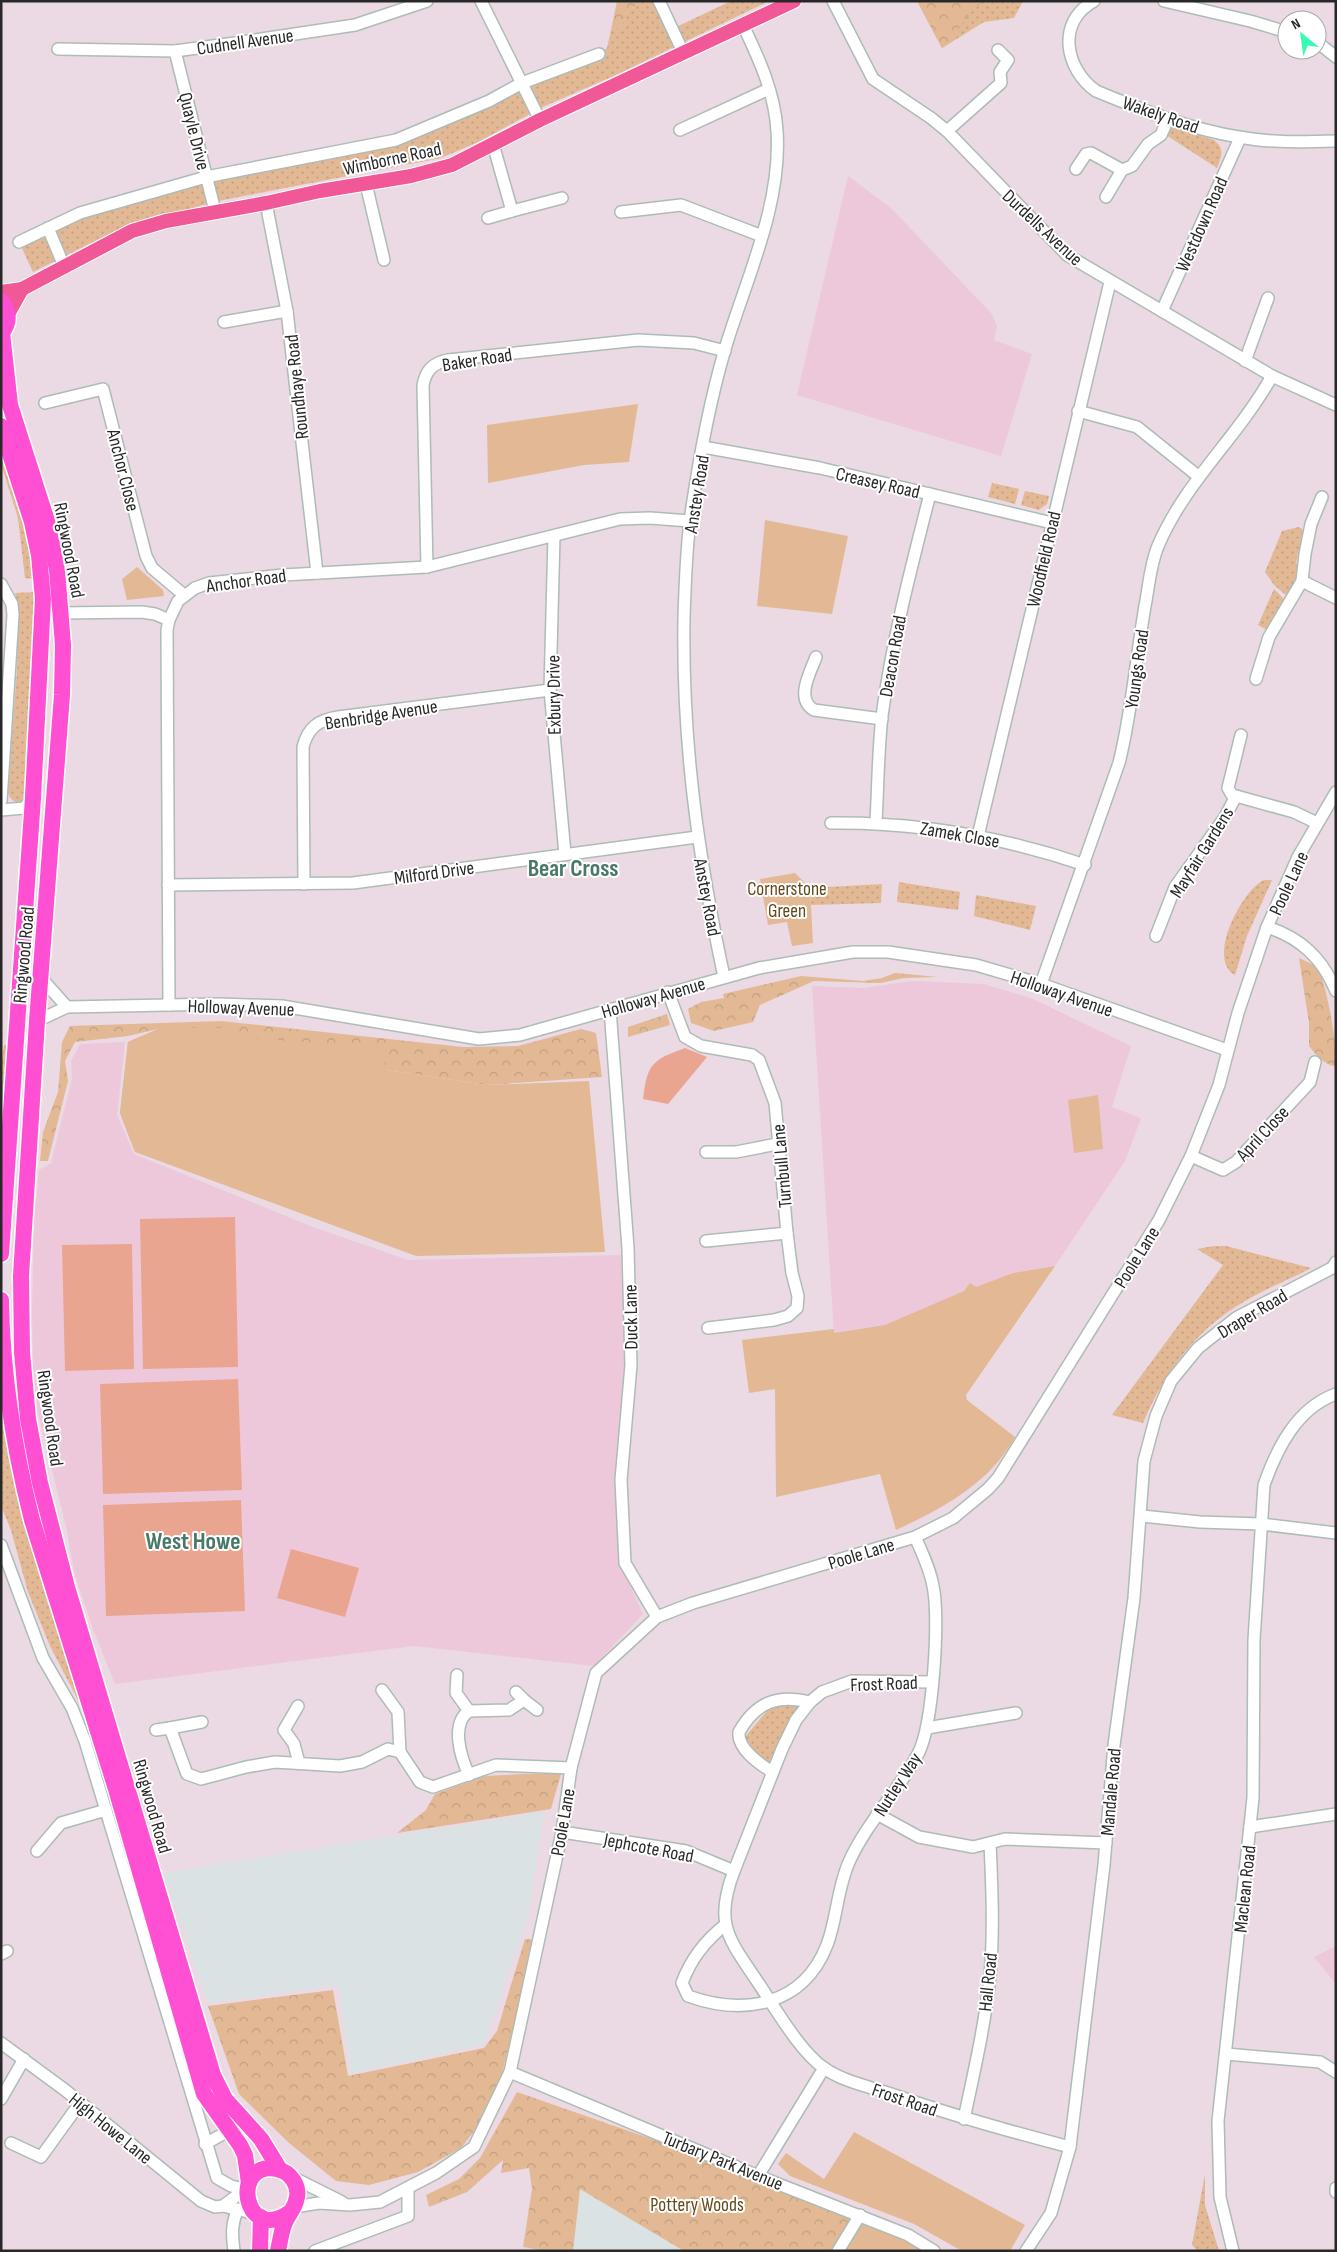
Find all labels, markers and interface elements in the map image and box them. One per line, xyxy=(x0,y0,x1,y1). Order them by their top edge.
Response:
north arrow xyxy=(1277,10,1327,60)
text: N xyxy=(1289,15,1303,33)
street label: Cudnell Avenue xyxy=(195,24,295,61)
street label: Quayle Drive xyxy=(173,90,214,173)
street label: Wakely Road xyxy=(1119,92,1202,139)
street label: Wimborne Road xyxy=(341,138,444,181)
street label: Westdown Road xyxy=(1171,174,1233,276)
street label: Durdells Avenue xyxy=(997,185,1087,271)
street label: Roundhaye Road xyxy=(281,333,314,440)
street label: Baker Road xyxy=(441,344,514,377)
street label: Anchor Close xyxy=(101,426,144,514)
street label: Anstey Road xyxy=(680,454,715,536)
street label: Creasey Road xyxy=(833,463,922,504)
street label: Ringwood Road xyxy=(48,501,89,600)
street label: Woodfield Road xyxy=(1022,509,1067,610)
street label: Anchor Road xyxy=(204,565,288,599)
street label: Deacon Road xyxy=(875,614,912,699)
street label: Youngs Road xyxy=(1121,628,1154,710)
street label: Exbury Drive xyxy=(542,655,567,735)
street label: Benbridge Avenue xyxy=(323,695,439,736)
street label: Mayfair Gardens xyxy=(1165,803,1239,903)
street label: Zamek Close xyxy=(918,817,1001,854)
street label: Poole Lane xyxy=(1265,848,1314,919)
district label: Bear Cross xyxy=(528,854,618,883)
street label: Milford Drive xyxy=(393,856,476,890)
street label: Anstey Road xyxy=(688,856,725,938)
park label: Cornerstone Green xyxy=(747,878,827,923)
street label: Ringwood Road xyxy=(9,906,40,1004)
street label: Holloway Avenue xyxy=(1007,966,1116,1023)
street label: Holloway Avenue xyxy=(599,973,708,1024)
street label: Holloway Avenue xyxy=(187,995,295,1022)
street label: April Close xyxy=(1231,1102,1294,1167)
street label: Turnbull Lane xyxy=(767,1123,798,1209)
street label: Poole Lane xyxy=(1109,1223,1165,1293)
street label: Duck Lane xyxy=(619,1284,644,1350)
street label: Draper Road xyxy=(1214,1284,1292,1344)
street label: Ringwood Road xyxy=(31,1369,68,1468)
district label: West Howe xyxy=(145,1527,241,1556)
street label: Poole Lane xyxy=(826,1533,897,1575)
street label: Frost Road xyxy=(850,1672,918,1697)
street label: Mandale Road xyxy=(1096,1747,1127,1837)
street label: Nutley Way xyxy=(869,1748,928,1821)
street label: Ringwood Road xyxy=(127,1757,176,1856)
street label: Poole Lane xyxy=(546,1787,581,1858)
street label: Jephcote Road xyxy=(601,1828,696,1868)
street label: Maclean Road xyxy=(1229,1844,1262,1934)
street label: Hall Road xyxy=(974,1952,1003,2013)
street label: Frost Road xyxy=(869,2079,940,2122)
street label: High Howe Lane xyxy=(64,2089,156,2170)
street label: Turbary Park Avenue xyxy=(659,2127,786,2196)
park label: Pottery Woods xyxy=(650,2194,744,2217)

